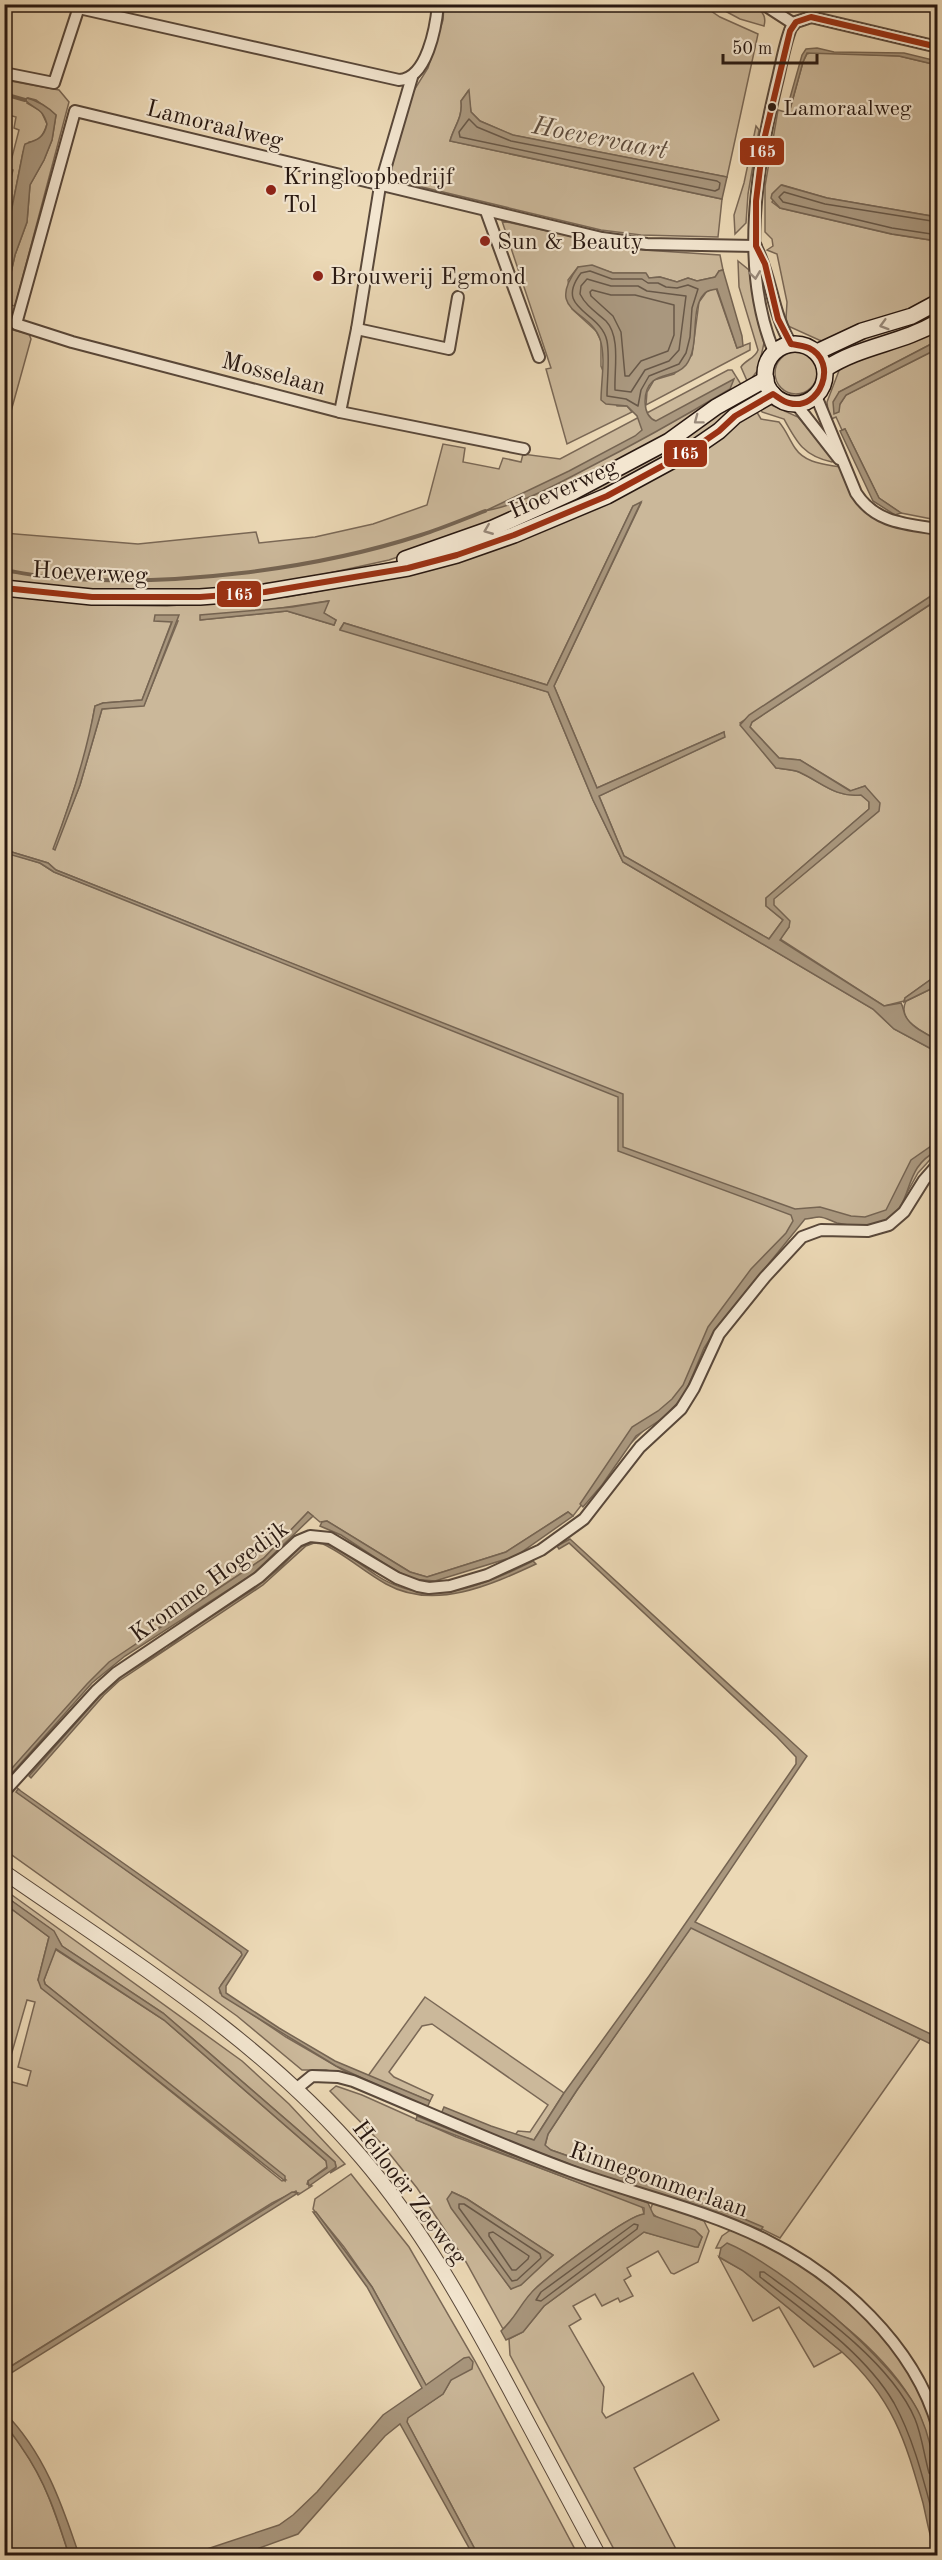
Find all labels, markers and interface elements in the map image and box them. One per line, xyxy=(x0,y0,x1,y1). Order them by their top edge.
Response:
scale bar xyxy=(723,27,818,65)
text: 50 m xyxy=(732,40,772,58)
street label: Lamoraalweg xyxy=(143,97,286,155)
place label: Lamoraalweg xyxy=(783,98,912,120)
marker: Lamoraalweg xyxy=(766,101,778,113)
water label: Hoevervaart xyxy=(529,113,670,165)
line badge: 165 xyxy=(739,137,785,166)
text: 165 xyxy=(748,145,776,161)
place label: Kringloopbedrijf Tol xyxy=(283,166,455,218)
marker: Kringloopbedrijf Tol xyxy=(264,183,278,197)
place label: Sun & Beauty xyxy=(497,231,644,255)
marker: Sun & Beauty xyxy=(478,234,492,248)
place label: Brouwerij Egmond xyxy=(330,266,526,290)
marker: Brouwerij Egmond xyxy=(311,269,325,283)
one-way arrow xyxy=(749,270,761,279)
one-way arrow xyxy=(879,318,890,330)
street label: Mosselaan xyxy=(219,349,328,400)
one-way arrow xyxy=(693,413,704,424)
line badge: 165 xyxy=(663,439,708,468)
text: 165 xyxy=(671,447,699,463)
street label: Hoeverweg xyxy=(506,455,622,524)
one-way arrow xyxy=(484,522,494,535)
street label: Hoeverweg xyxy=(31,559,148,589)
line badge: 165 xyxy=(216,580,262,608)
text: 165 xyxy=(225,588,253,604)
street label: Kromme Hogedijk xyxy=(126,1517,294,1648)
street label: Heilooër Zeeweg xyxy=(347,2117,470,2270)
street label: Rinnegommerlaan xyxy=(566,2139,751,2223)

